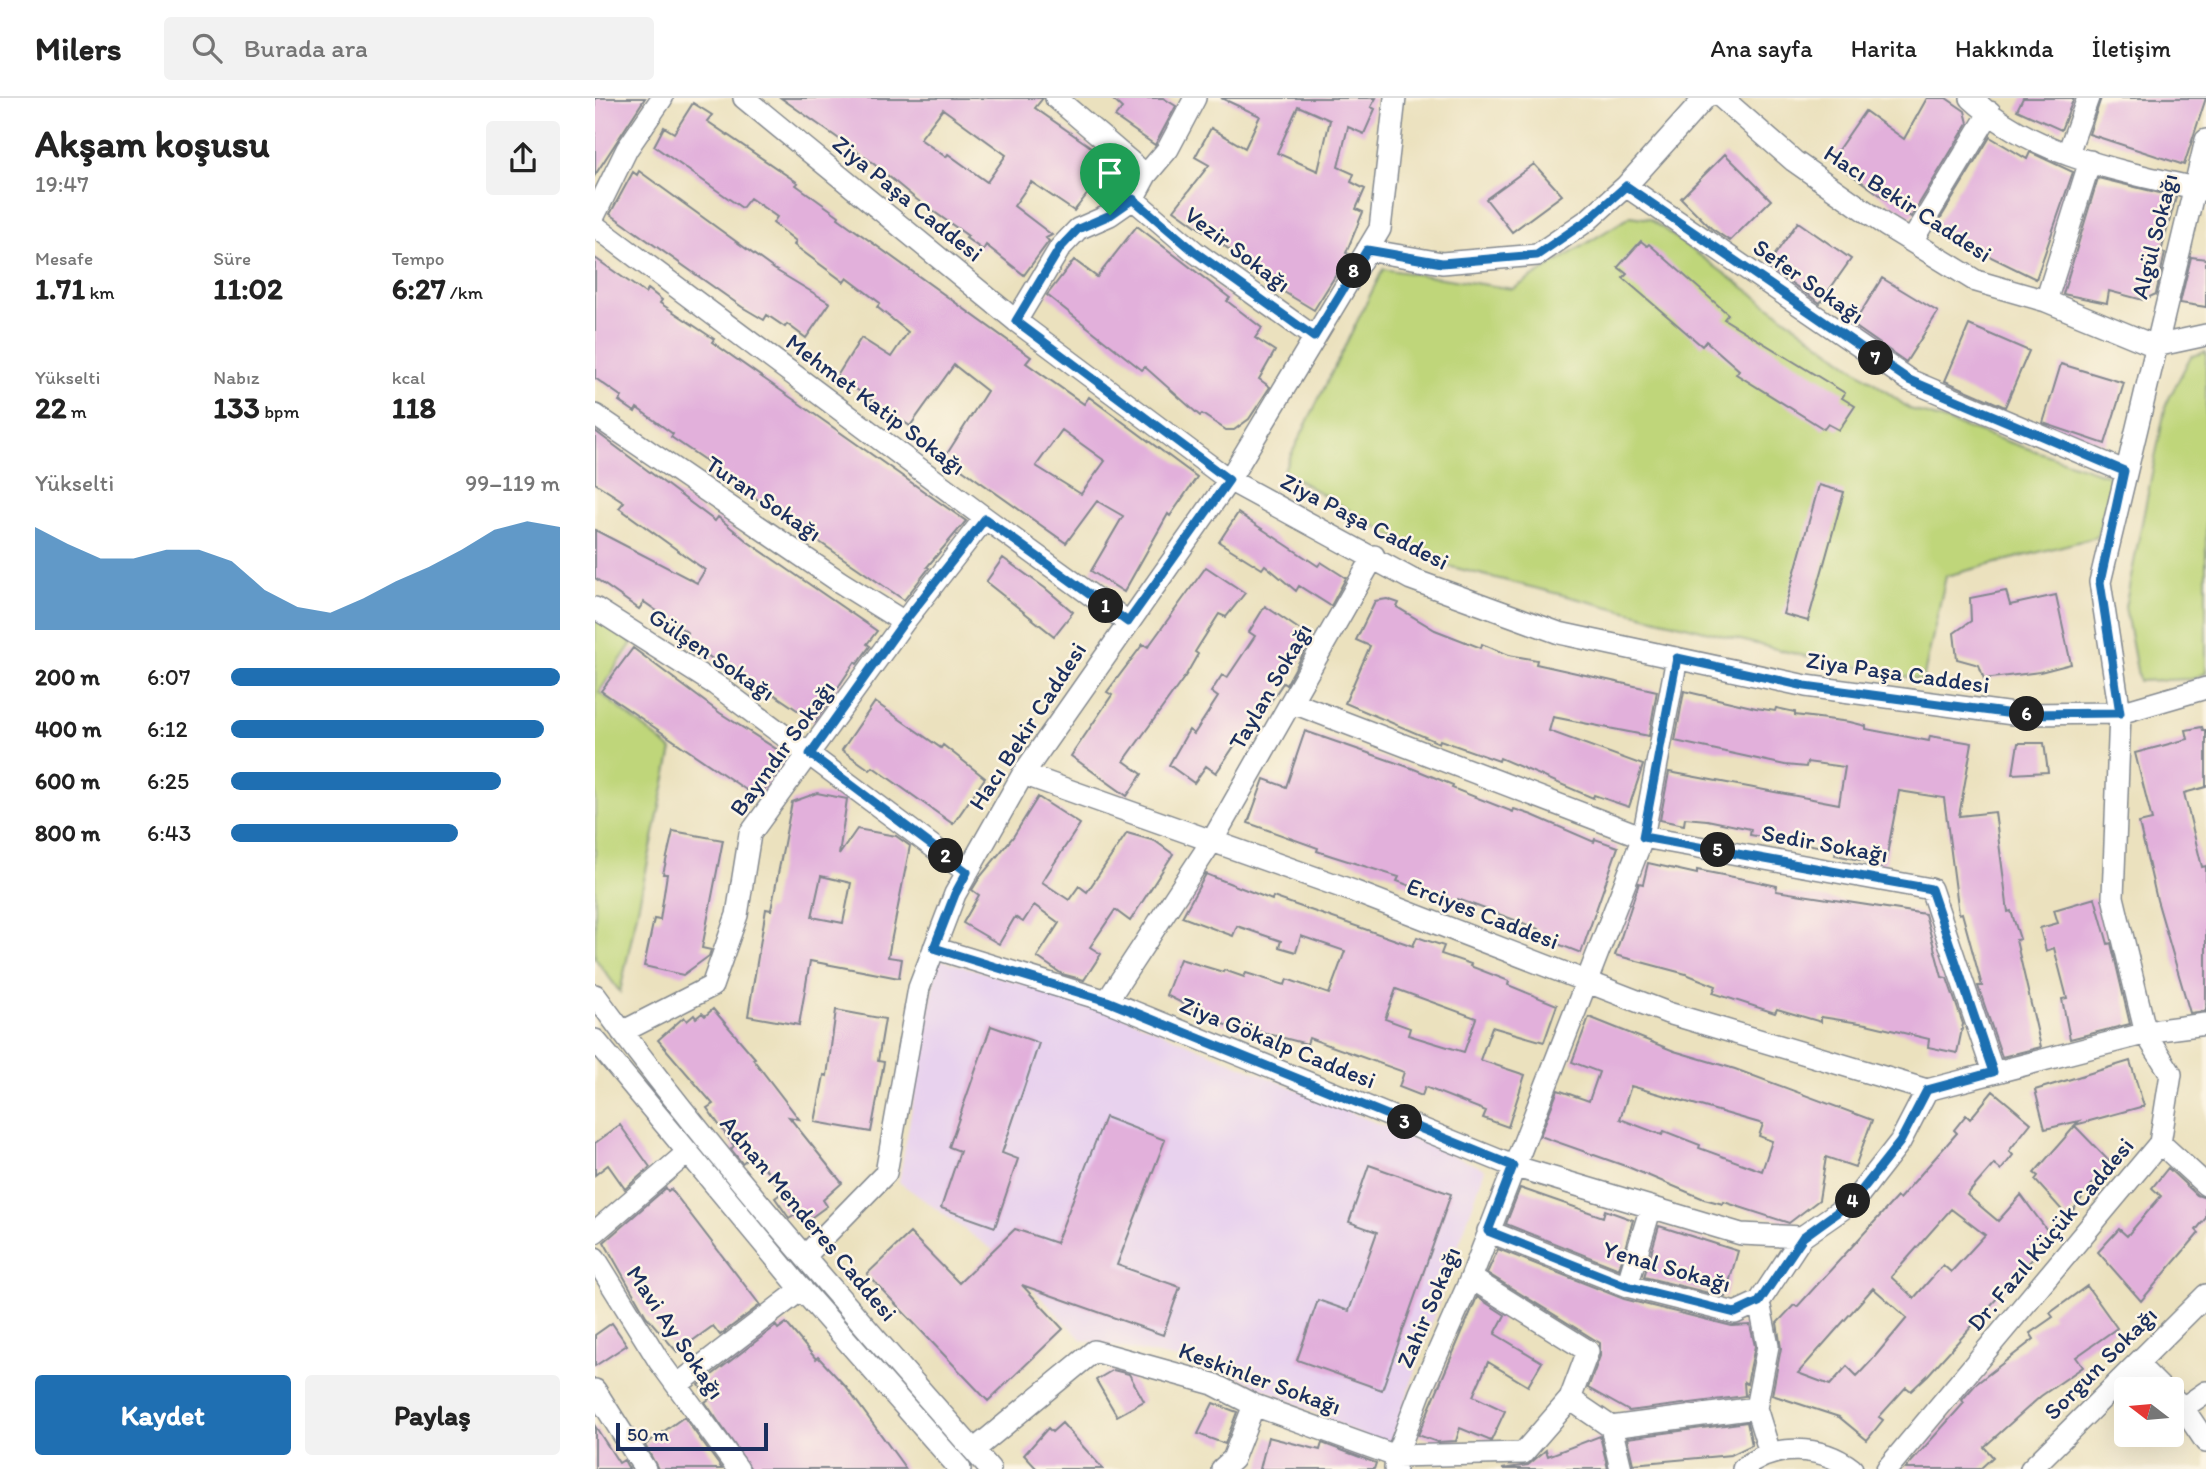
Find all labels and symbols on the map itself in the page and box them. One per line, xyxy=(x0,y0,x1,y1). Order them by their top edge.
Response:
street label: Ziya Paşa Caddesi xyxy=(827,129,989,267)
street label: Hacı Bekir Caddesi xyxy=(1819,138,1997,268)
pin xyxy=(1080,143,1140,215)
street label: Algül Sokağı xyxy=(2124,170,2184,302)
street label: Vezir Sokağı xyxy=(1179,200,1297,298)
street label: Sefer Sokağı xyxy=(1748,232,1870,330)
pin: 8 xyxy=(1337,254,1371,288)
street label: Mehmet Katip Sokağı xyxy=(780,327,972,481)
pin: 7 xyxy=(1859,341,1893,376)
street label: Turan Sokağı xyxy=(701,449,827,547)
street label: Ziya Paşa Caddesi xyxy=(1276,466,1454,576)
pin: 1 xyxy=(1089,588,1123,624)
street label: Gülşen Sokağı xyxy=(643,601,781,707)
street label: Taylan Sokağı xyxy=(1222,618,1318,754)
street label: Hacı Bekir Caddesi xyxy=(962,637,1092,815)
street label: Ziya Paşa Caddesi xyxy=(1804,645,1992,699)
street label: Bayındır Sokağı xyxy=(723,674,841,822)
pin: 6 xyxy=(2009,696,2045,732)
street label: Sedir Sokağı xyxy=(1760,818,1890,868)
pin: 5 xyxy=(1701,832,1735,868)
pin: 2 xyxy=(929,838,963,874)
street label: Erciyes Caddesi xyxy=(1403,871,1563,955)
street label: Ziya Gökalp Caddesi xyxy=(1176,989,1380,1095)
pin: 3 xyxy=(1387,1104,1423,1140)
street label: Adnan Menderes Caddesi xyxy=(714,1109,904,1327)
street label: Dr. Fazıl Küçük Caddesi xyxy=(1961,1131,2139,1337)
pin: 4 xyxy=(1835,1184,1871,1218)
street label: Yenal Sokağı xyxy=(1600,1234,1734,1298)
street label: Zahir Sokağı xyxy=(1390,1242,1466,1372)
street label: Mavi Ay Sokağı xyxy=(621,1260,731,1404)
street label: Sorgun Sokağı xyxy=(2037,1300,2163,1426)
street label: Keskinler Sokağı xyxy=(1175,1335,1345,1421)
north arrow xyxy=(2114,1377,2184,1447)
scale bar xyxy=(616,1420,768,1452)

